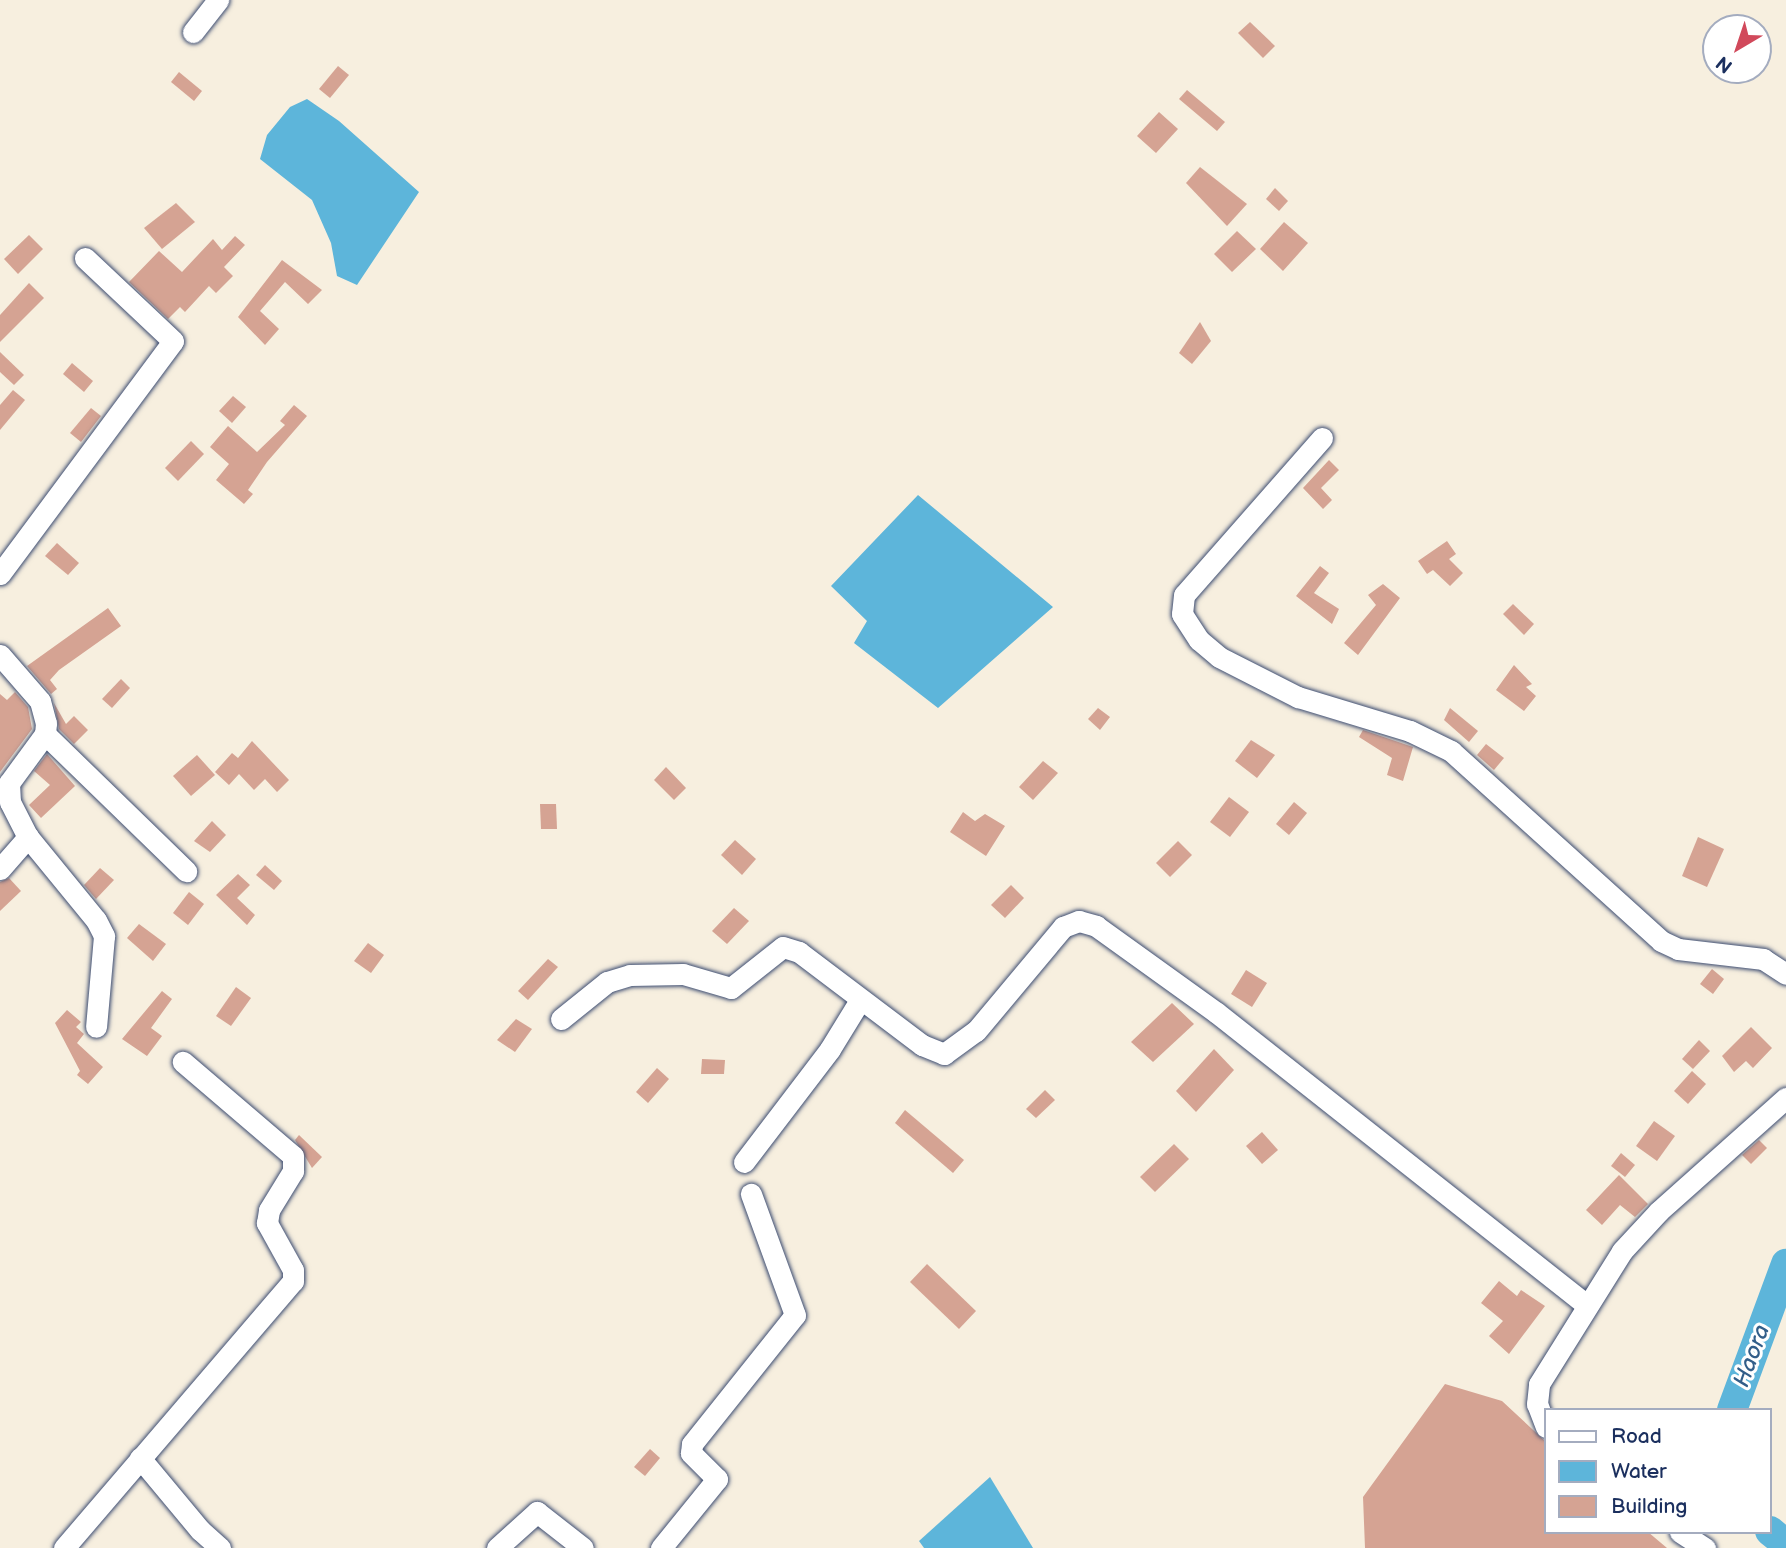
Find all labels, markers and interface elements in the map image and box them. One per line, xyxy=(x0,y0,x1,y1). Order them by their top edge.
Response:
north arrow xyxy=(1702,14,1772,84)
text: N xyxy=(1712,51,1738,78)
water label: Haora xyxy=(1728,1321,1776,1391)
legend xyxy=(1544,1408,1772,1534)
text: Road xyxy=(1611,1424,1662,1449)
text: Water xyxy=(1611,1459,1667,1484)
text: Building xyxy=(1611,1494,1687,1519)

